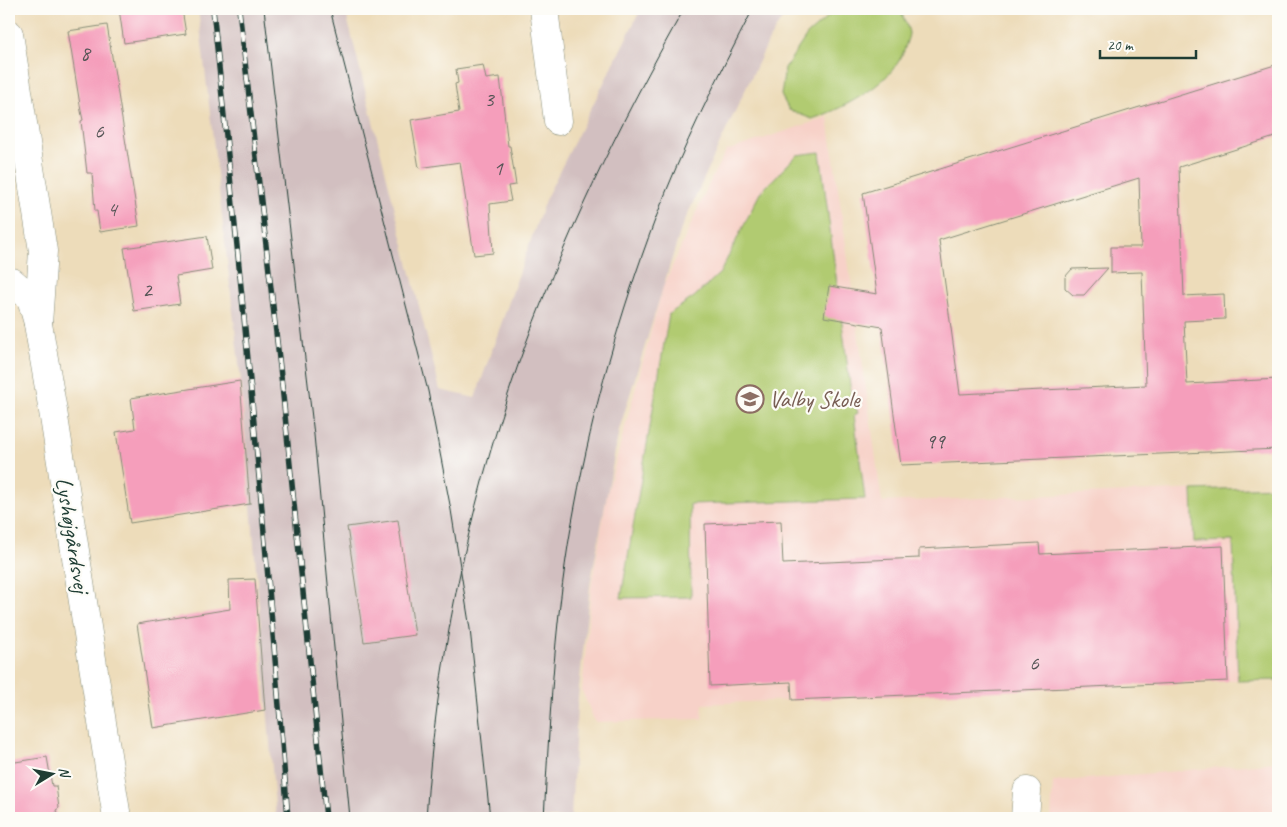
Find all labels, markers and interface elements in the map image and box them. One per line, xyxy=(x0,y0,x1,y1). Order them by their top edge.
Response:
scale bar xyxy=(1100,28,1196,60)
text: 20 m xyxy=(1107,36,1134,55)
house number: 8 xyxy=(80,40,92,66)
house number: 3 xyxy=(484,86,495,112)
house number: 6 xyxy=(94,118,104,144)
house number: 1 xyxy=(493,155,504,181)
house number: 4 xyxy=(107,196,119,222)
house number: 2 xyxy=(142,277,153,303)
school or university icon: Valby Skole xyxy=(735,384,765,414)
place label: Valby Skole xyxy=(769,384,862,414)
house number: 99 xyxy=(926,428,946,454)
street label: Lyshøjgårdsvej xyxy=(49,475,97,598)
house number: 6 xyxy=(1029,650,1039,676)
north arrow xyxy=(28,750,78,800)
text: N xyxy=(55,766,74,780)

